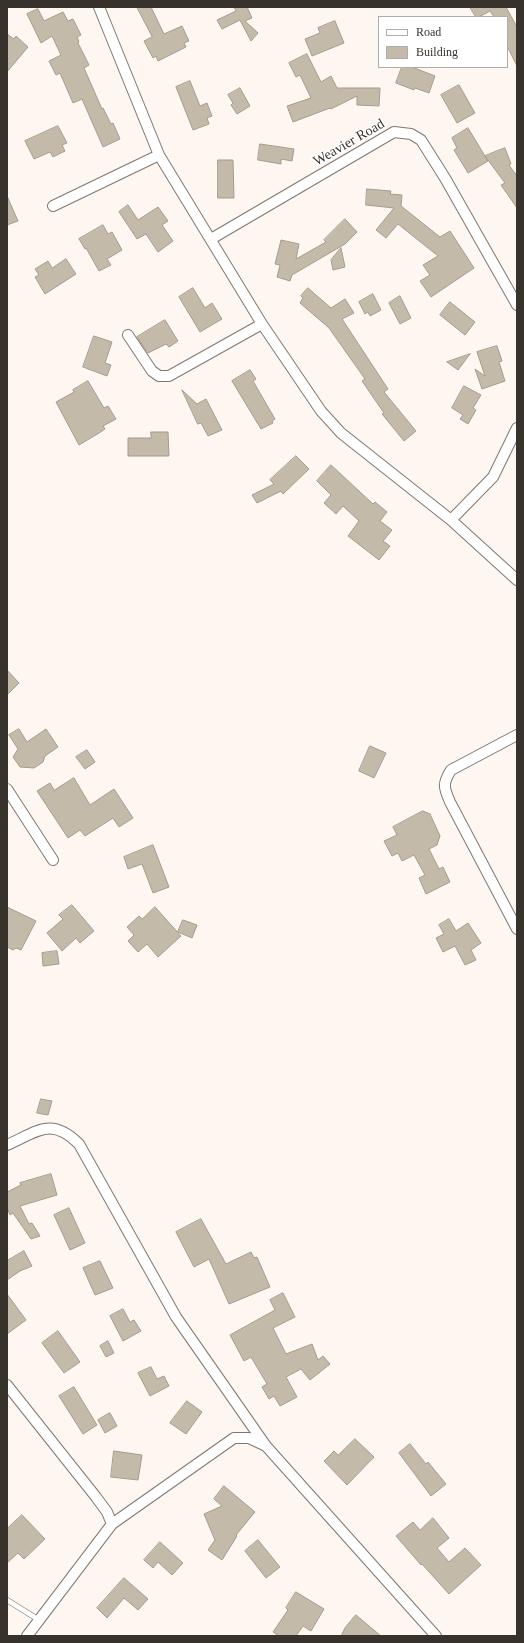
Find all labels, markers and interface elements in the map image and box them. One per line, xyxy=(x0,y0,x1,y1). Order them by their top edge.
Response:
legend xyxy=(378,16,508,68)
text: Road xyxy=(416,25,441,39)
text: Building xyxy=(416,45,458,59)
street label: Weavier Road xyxy=(310,116,388,170)

